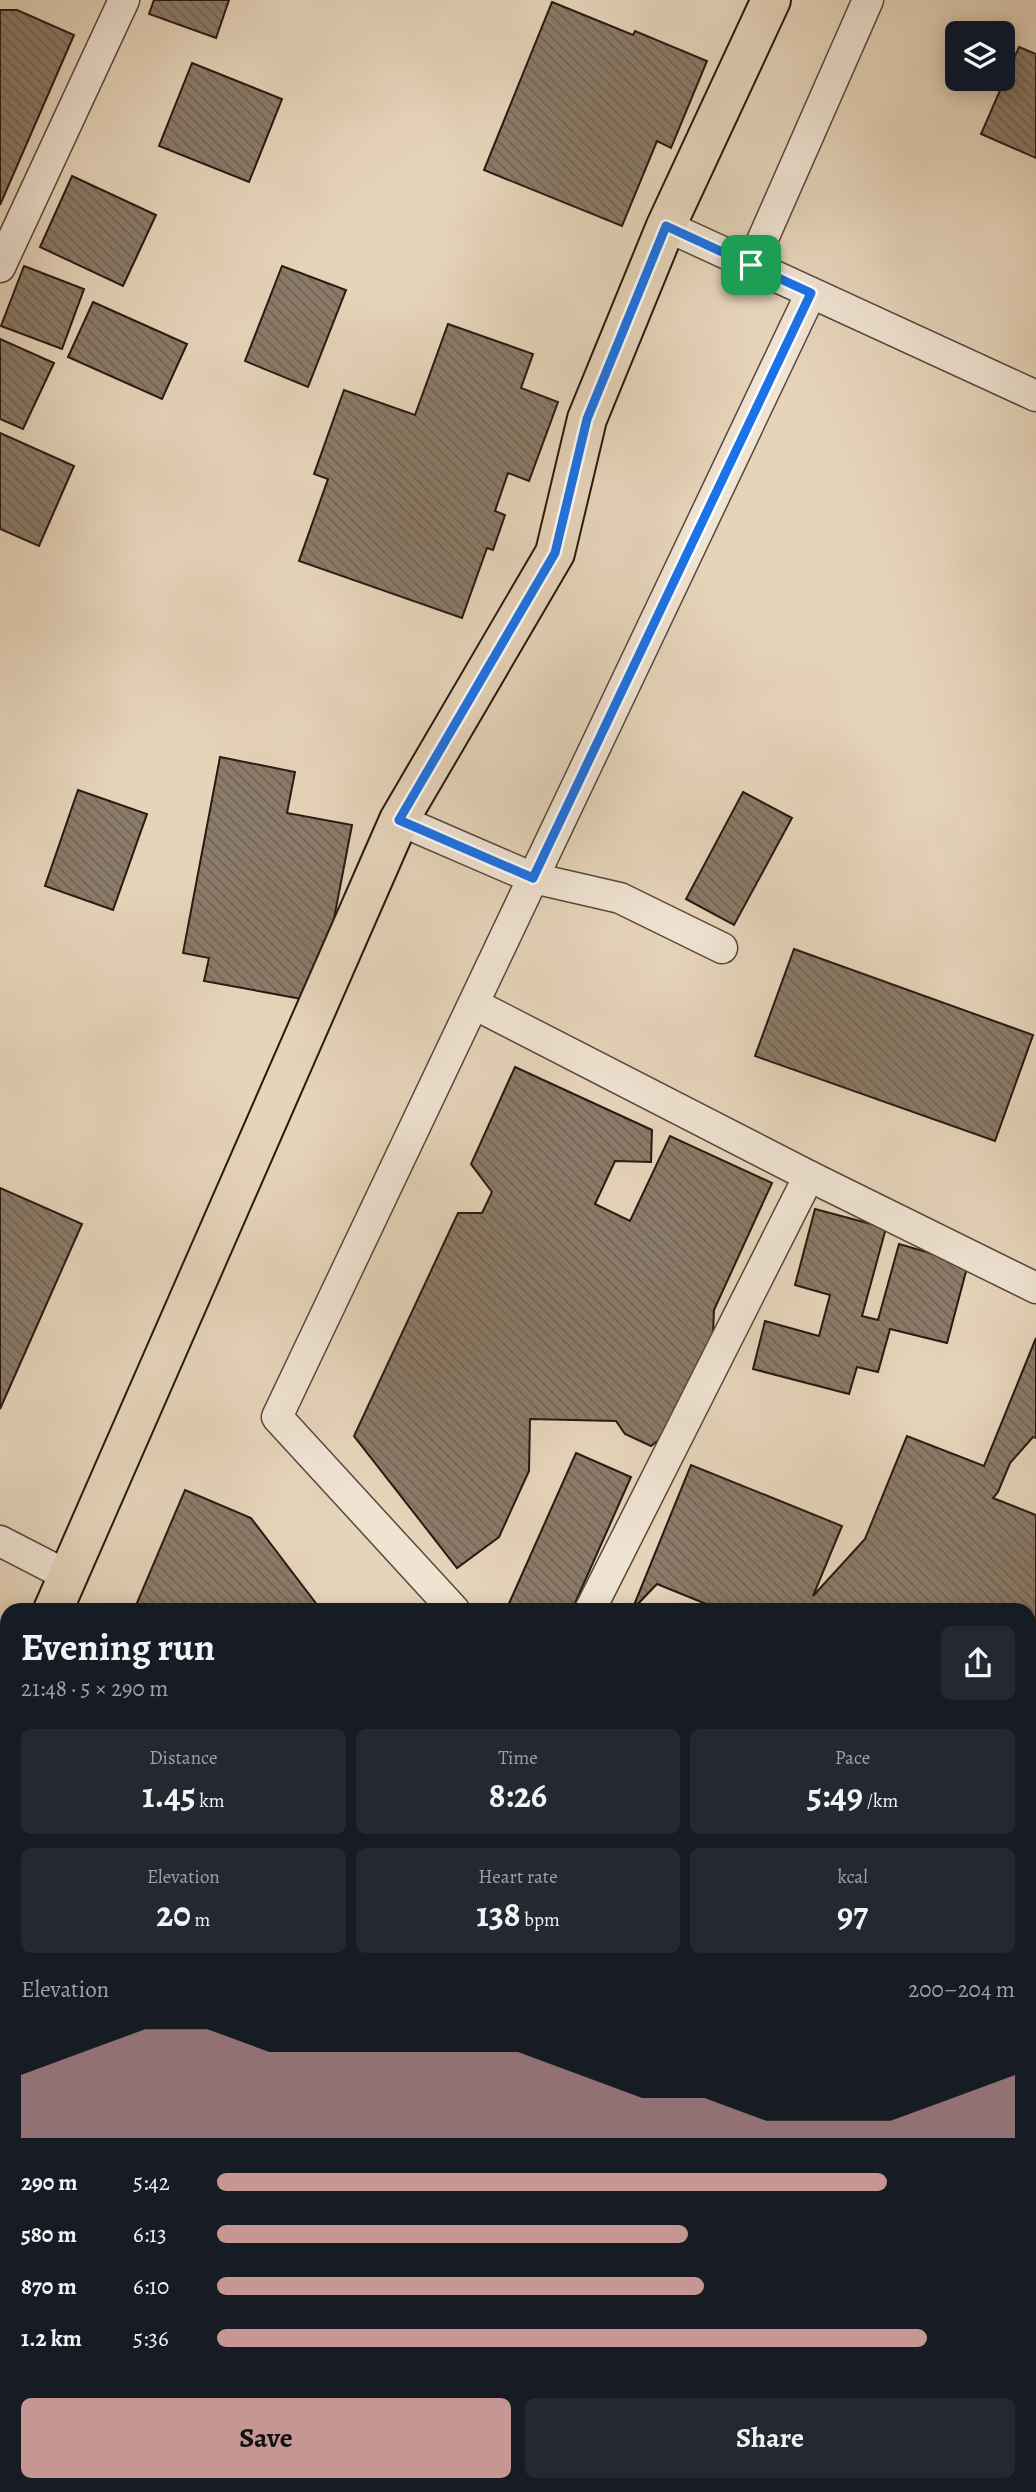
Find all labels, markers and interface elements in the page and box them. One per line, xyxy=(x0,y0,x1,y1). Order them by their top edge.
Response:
map controls xyxy=(945,21,1015,91)
button: layers xyxy=(945,21,1015,91)
pin xyxy=(721,235,781,295)
icon: arrive xyxy=(732,246,770,284)
text: Evening run xyxy=(21,1621,215,1673)
button: share xyxy=(941,1626,1015,1700)
text: 21:48 · 5 × 290 m xyxy=(21,1673,168,1704)
text: Distance xyxy=(149,1745,217,1771)
text: Time xyxy=(498,1745,538,1771)
text: Pace xyxy=(835,1745,870,1771)
text: 1.45 xyxy=(142,1771,196,1819)
text: 8:26 xyxy=(489,1771,547,1819)
text: 5:49 xyxy=(807,1771,863,1819)
text: km xyxy=(196,1788,225,1814)
text: /km xyxy=(863,1788,898,1814)
text: Elevation xyxy=(147,1864,220,1890)
text: Heart rate xyxy=(478,1864,558,1890)
text: kcal xyxy=(837,1864,868,1890)
text: 20 xyxy=(156,1890,191,1938)
text: 138 xyxy=(476,1890,521,1938)
text: 97 xyxy=(837,1890,868,1938)
text: m xyxy=(191,1907,210,1933)
text: bpm xyxy=(521,1907,560,1933)
text: Elevation xyxy=(21,1974,109,2005)
text: 200–204 m xyxy=(908,1974,1015,2005)
text: 290 m xyxy=(21,2167,78,2198)
text: 5:42 xyxy=(133,2167,170,2198)
text: 580 m xyxy=(21,2219,77,2250)
text: 6:13 xyxy=(133,2219,167,2250)
text: 870 m xyxy=(21,2271,77,2302)
text: 6:10 xyxy=(133,2271,169,2302)
text: 1.2 km xyxy=(21,2323,82,2354)
text: 5:36 xyxy=(133,2323,169,2354)
button: Save xyxy=(21,2398,511,2478)
button: Share xyxy=(525,2398,1015,2478)

